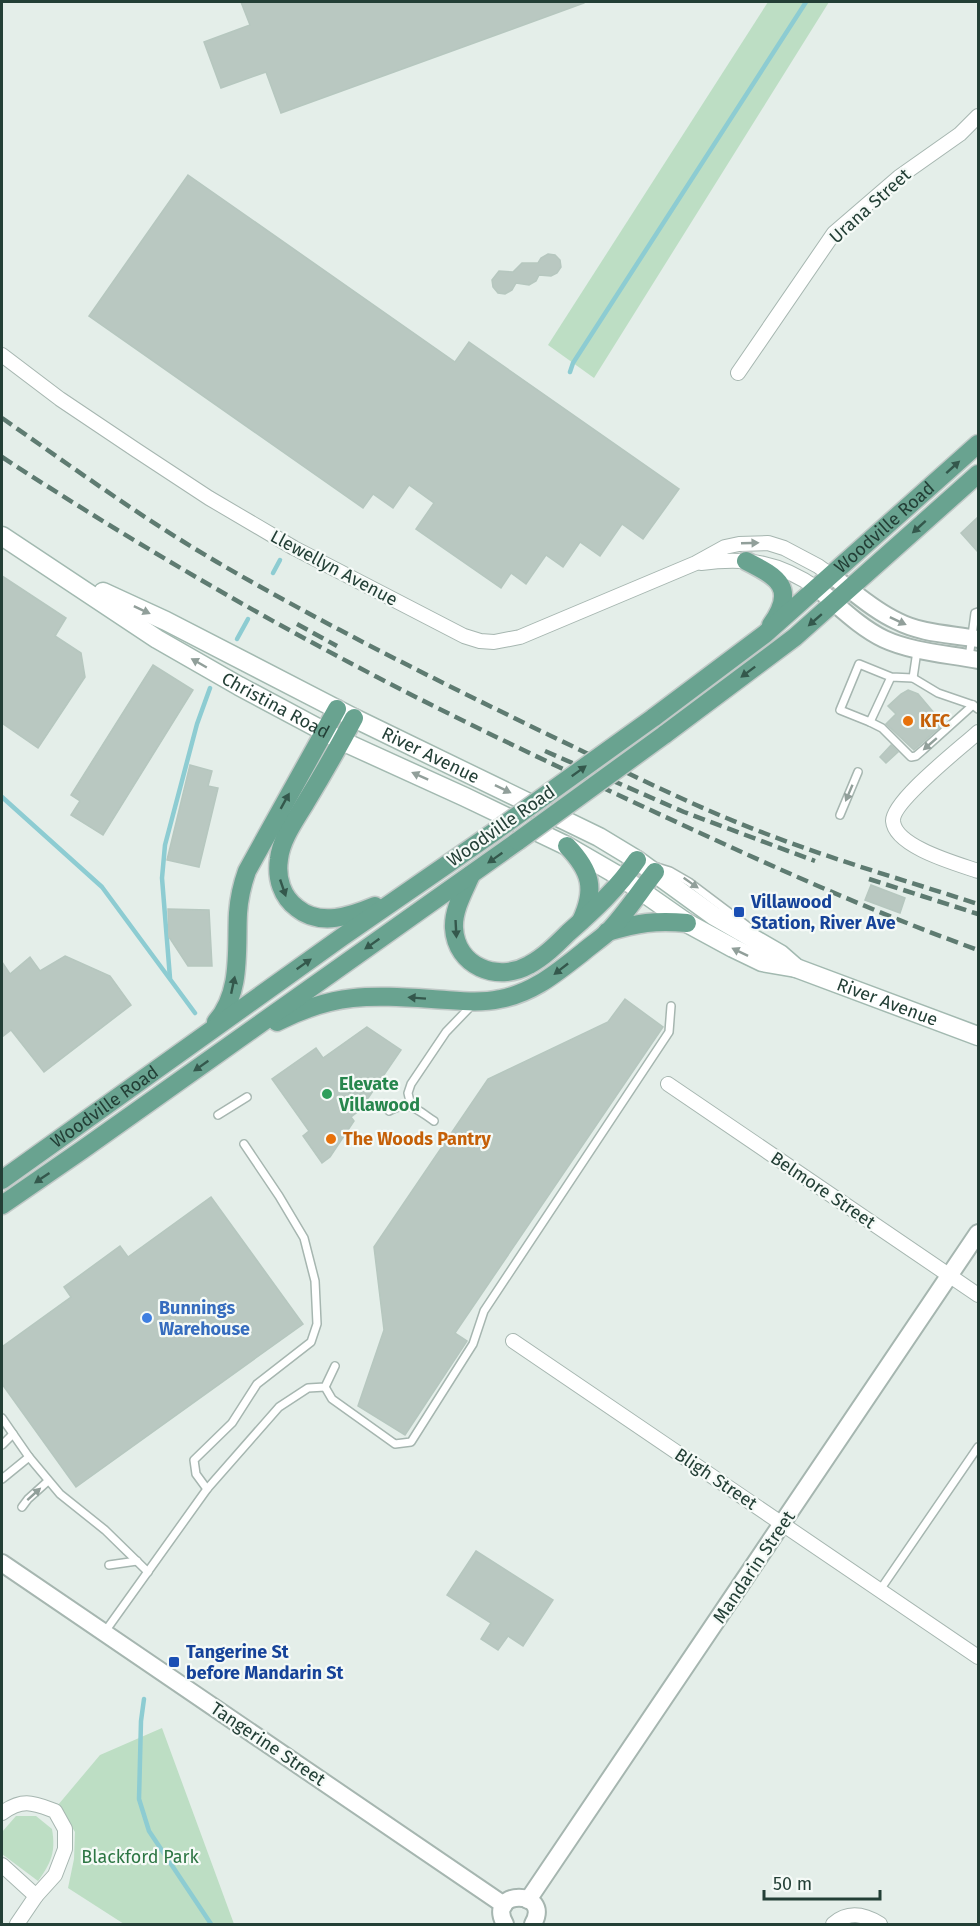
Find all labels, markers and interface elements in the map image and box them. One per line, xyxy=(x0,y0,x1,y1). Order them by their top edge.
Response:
street label: Urana Street xyxy=(825,163,916,248)
one-way arrow xyxy=(946,460,960,474)
street label: Woodville Road xyxy=(830,477,939,578)
one-way arrow xyxy=(911,520,927,533)
street label: Llewellyn Avenue xyxy=(267,525,401,611)
one-way arrow xyxy=(741,539,760,548)
one-way arrow xyxy=(134,605,151,614)
one-way arrow xyxy=(808,613,823,626)
one-way arrow xyxy=(890,617,907,626)
one-way arrow xyxy=(190,658,207,668)
one-way arrow xyxy=(740,666,756,679)
street label: Christina Road xyxy=(218,667,333,743)
place label: KFC xyxy=(920,710,951,732)
marker: KFC xyxy=(901,714,915,728)
street label: River Avenue xyxy=(378,722,483,788)
one-way arrow xyxy=(923,737,938,750)
one-way arrow xyxy=(570,765,586,777)
one-way arrow xyxy=(411,772,428,781)
street label: Woodville Road xyxy=(443,781,559,871)
one-way arrow xyxy=(495,784,512,794)
one-way arrow xyxy=(844,784,853,802)
one-way arrow xyxy=(280,792,290,809)
one-way arrow xyxy=(487,852,503,864)
one-way arrow xyxy=(682,877,698,889)
one-way arrow xyxy=(278,879,288,897)
place label: Villawood Station, River Ave xyxy=(750,891,896,934)
marker: Villawood Station, River Ave xyxy=(732,905,746,919)
one-way arrow xyxy=(451,920,460,939)
one-way arrow xyxy=(365,937,380,949)
one-way arrow xyxy=(731,947,749,957)
one-way arrow xyxy=(296,958,312,970)
one-way arrow xyxy=(554,962,569,974)
street label: River Avenue xyxy=(834,973,941,1031)
one-way arrow xyxy=(229,975,238,994)
one-way arrow xyxy=(407,993,426,1002)
one-way arrow xyxy=(194,1060,210,1072)
street label: Woodville Road xyxy=(46,1061,163,1153)
place label: Elevate Villawood xyxy=(338,1073,420,1116)
marker: Elevate Villawood xyxy=(320,1087,334,1101)
place label: The Woods Pantry xyxy=(343,1128,491,1150)
marker: The Woods Pantry xyxy=(324,1132,338,1146)
street label: Belmore Street xyxy=(766,1147,880,1233)
one-way arrow xyxy=(34,1172,50,1183)
place label: Bunnings Warehouse xyxy=(159,1297,250,1340)
marker: Bunnings Warehouse xyxy=(140,1311,154,1325)
street label: Bligh Street xyxy=(671,1443,762,1515)
one-way arrow xyxy=(26,1488,41,1501)
street label: Mandarin Street xyxy=(708,1506,800,1627)
place label: Tangerine St before Mandarin St xyxy=(186,1641,345,1684)
marker: Tangerine St before Mandarin St xyxy=(167,1655,181,1669)
street label: Tangerine Street xyxy=(206,1698,330,1791)
park label: Blackford Park xyxy=(81,1846,200,1868)
scale bar xyxy=(764,1863,880,1901)
text: 50 m xyxy=(773,1873,812,1895)

